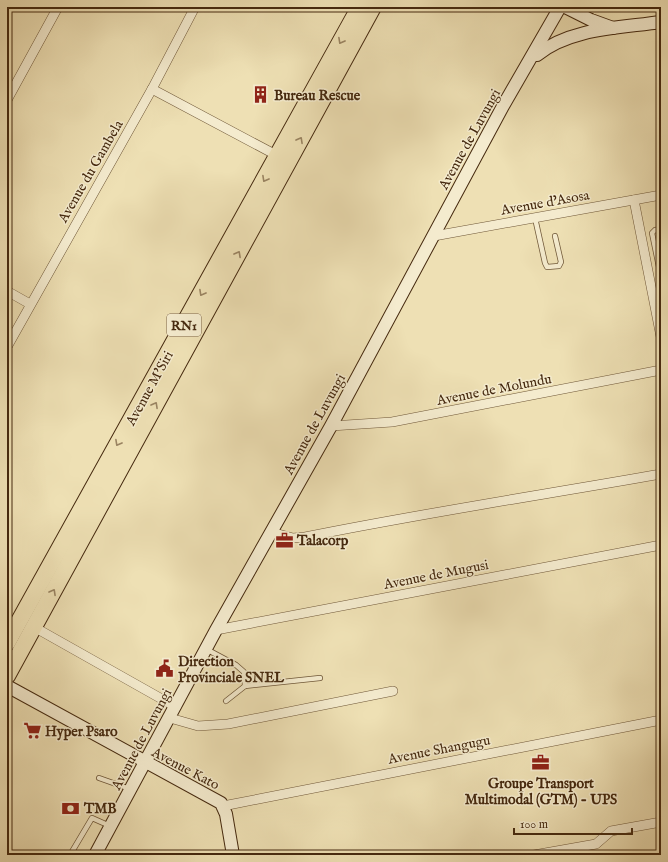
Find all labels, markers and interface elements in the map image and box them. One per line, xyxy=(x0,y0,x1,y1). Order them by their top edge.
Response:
one-way arrow xyxy=(339,37,346,44)
building icon: Bureau Rescue xyxy=(251,85,271,105)
street label: Avenue de Luvungi xyxy=(434,86,505,194)
place label: Bureau Rescue xyxy=(274,87,361,105)
street label: Avenue du Gambela xyxy=(54,116,128,227)
one-way arrow xyxy=(296,137,303,144)
one-way arrow xyxy=(262,175,269,183)
street label: Avenue d'Asosa xyxy=(499,186,592,220)
one-way arrow xyxy=(233,251,241,258)
one-way arrow xyxy=(199,289,206,296)
road number: RN1 xyxy=(167,314,201,336)
street label: Avenue M'Siri xyxy=(121,348,178,430)
street label: Avenue de Molundu xyxy=(434,370,553,410)
street label: Avenue de Luvungi xyxy=(279,371,350,479)
one-way arrow xyxy=(151,402,158,409)
one-way arrow xyxy=(116,439,123,447)
office icon: Talacorp xyxy=(274,530,294,550)
place label: Talacorp xyxy=(296,532,349,550)
street label: Avenue de Mugusi xyxy=(381,556,490,594)
one-way arrow xyxy=(48,589,55,597)
place label: Direction Provinciale SNEL xyxy=(178,653,285,687)
public building icon: Direction Provinciale SNEL xyxy=(155,659,175,679)
street label: Avenue de Luvungi xyxy=(107,685,176,794)
supermarket icon: Hyper Psaro xyxy=(22,721,42,741)
place label: Hyper Psaro xyxy=(45,723,118,741)
street label: Avenue Shangugu xyxy=(386,731,492,769)
street label: Avenue Kato xyxy=(148,743,223,794)
office icon: Groupe Transport Multimodal (GTM) - UPS xyxy=(531,753,551,773)
place label: Groupe Transport Multimodal (GTM) - UPS xyxy=(465,775,617,809)
bank icon: TMB xyxy=(61,798,81,818)
place label: TMB xyxy=(83,800,117,818)
scale bar xyxy=(514,810,632,836)
text: 100 m xyxy=(520,817,548,832)

